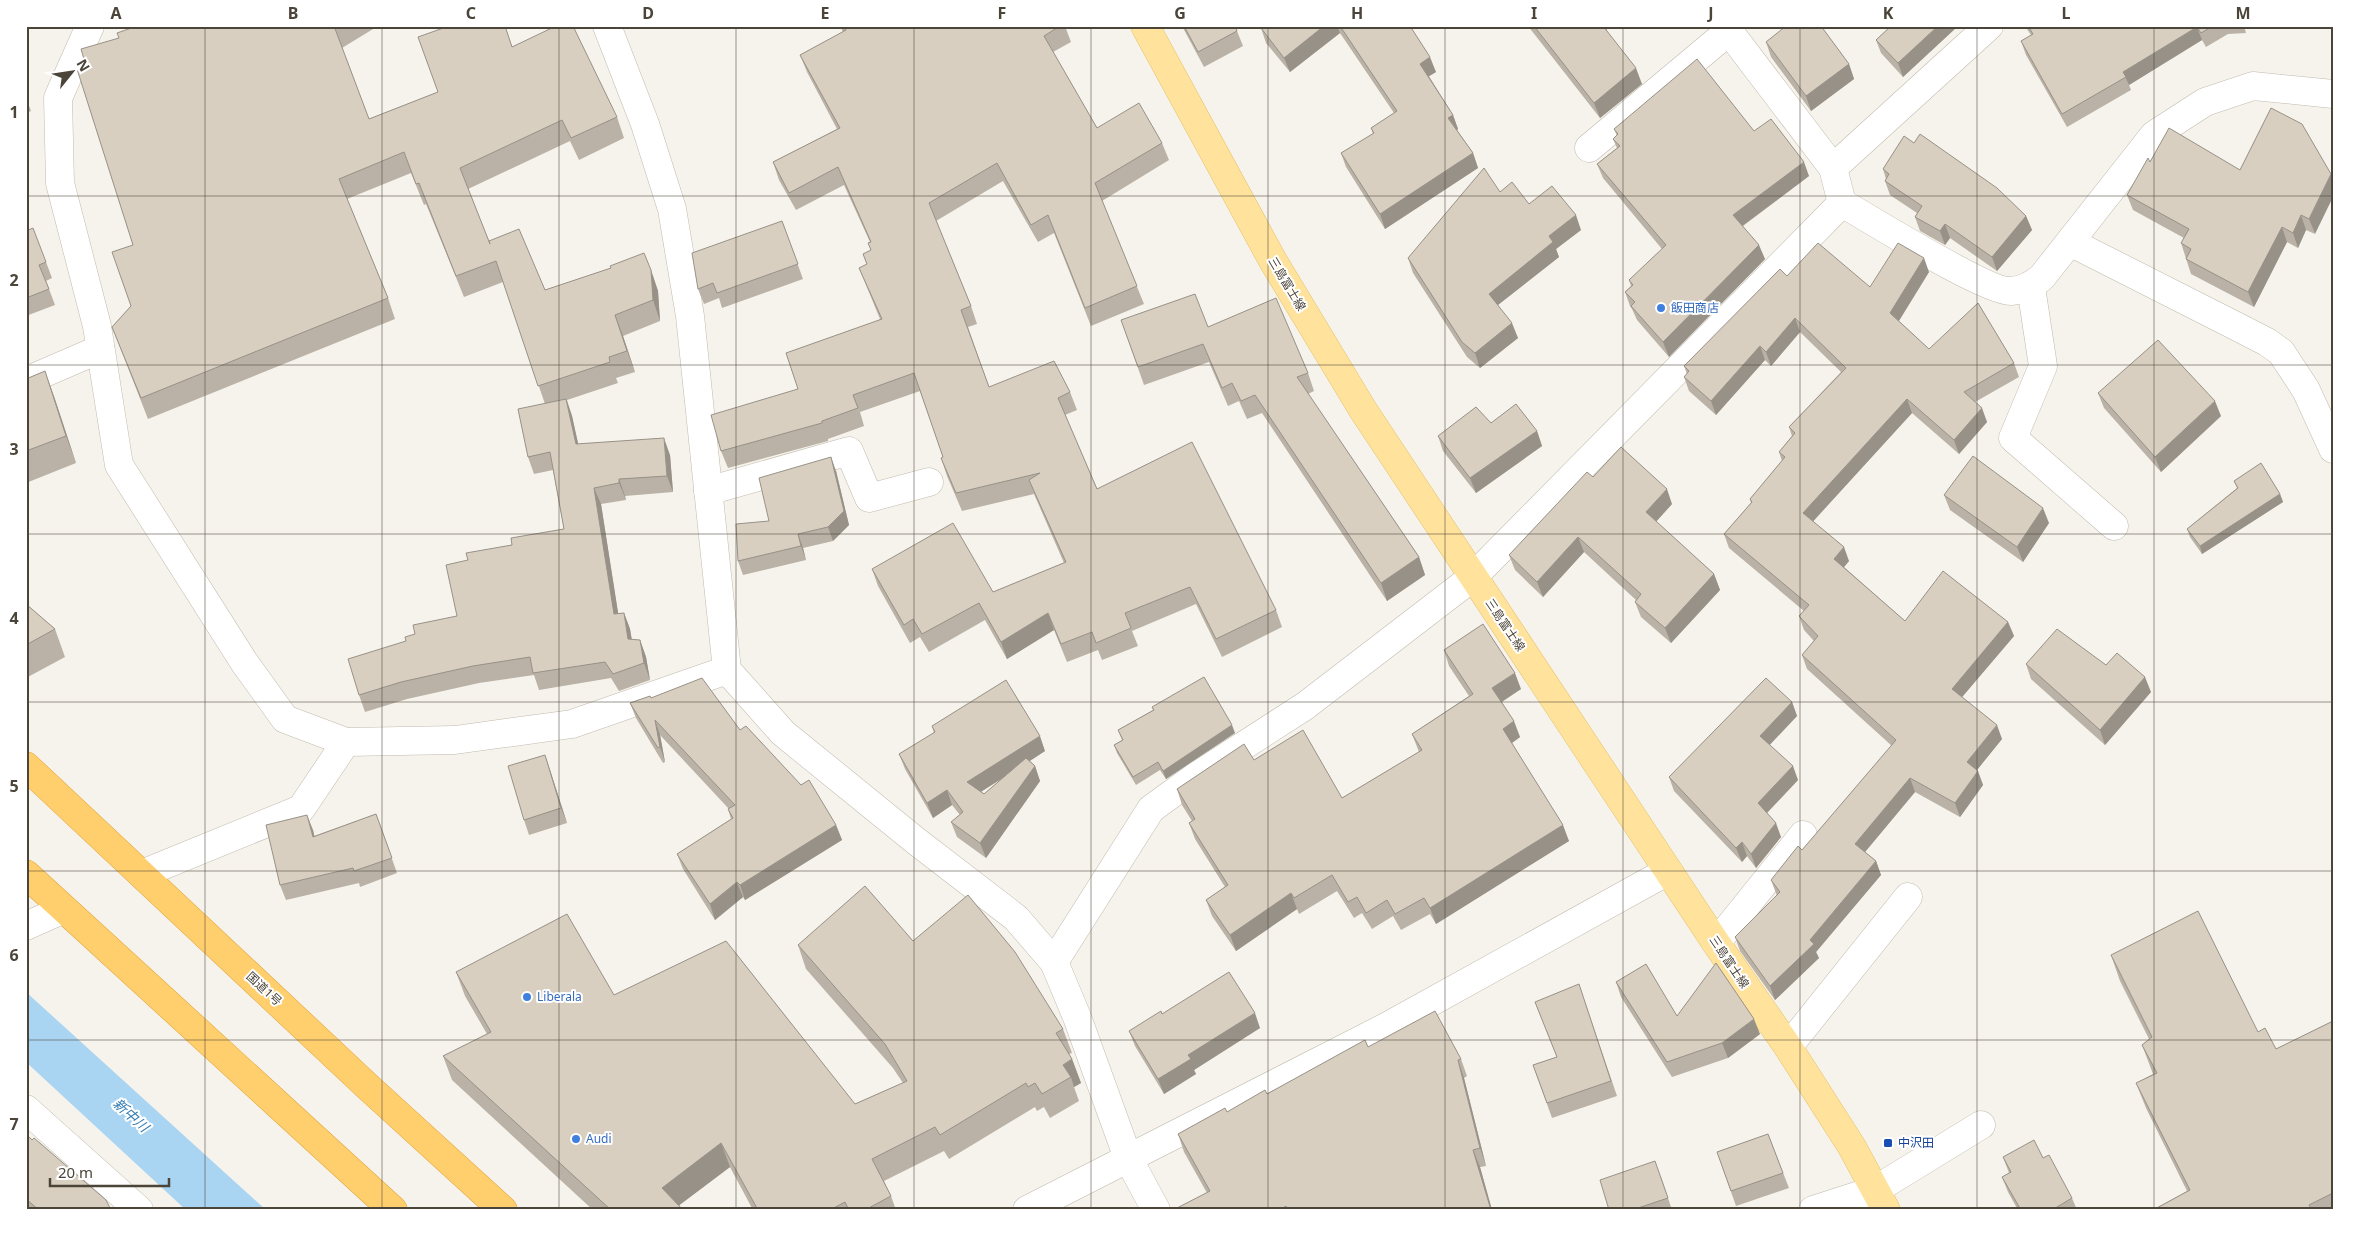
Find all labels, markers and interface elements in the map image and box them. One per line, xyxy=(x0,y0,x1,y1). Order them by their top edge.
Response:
text: A xyxy=(110,2,122,24)
text: B xyxy=(288,2,298,24)
text: C xyxy=(466,2,476,24)
text: D xyxy=(642,2,654,24)
text: E xyxy=(821,2,830,24)
text: F xyxy=(998,2,1006,24)
text: G xyxy=(1174,2,1186,24)
text: H xyxy=(1351,2,1363,24)
text: I xyxy=(1531,2,1537,24)
text: J xyxy=(1706,2,1714,24)
text: K xyxy=(1883,2,1894,24)
text: L xyxy=(2062,2,2071,24)
text: M xyxy=(2235,2,2251,24)
north arrow xyxy=(48,48,98,98)
text: N xyxy=(73,56,95,75)
text: 1 xyxy=(9,101,19,123)
street label: 三島富士線 xyxy=(1265,254,1310,314)
text: 2 xyxy=(9,269,19,291)
place label: 飯田商店 xyxy=(1671,299,1719,316)
marker: 飯田商店 xyxy=(1655,302,1667,314)
text: 3 xyxy=(9,438,19,460)
street label: 三島富士線 xyxy=(1482,595,1529,654)
text: 4 xyxy=(9,607,19,629)
text: 5 xyxy=(9,775,19,797)
street label: 三島富士線 xyxy=(1706,932,1753,991)
text: 6 xyxy=(9,944,19,966)
street label: 国道1号 xyxy=(243,968,286,1009)
place label: Liberala xyxy=(537,988,582,1005)
marker: Liberala xyxy=(521,991,533,1003)
water label: 新中川 xyxy=(109,1094,155,1137)
text: 7 xyxy=(9,1113,19,1135)
place label: Audi xyxy=(586,1130,612,1147)
marker: Audi xyxy=(570,1133,582,1145)
place label: 中沢田 xyxy=(1898,1134,1934,1151)
marker: 中沢田 xyxy=(1882,1137,1894,1149)
scale bar xyxy=(50,1156,169,1188)
text: 20 m xyxy=(58,1162,93,1182)

